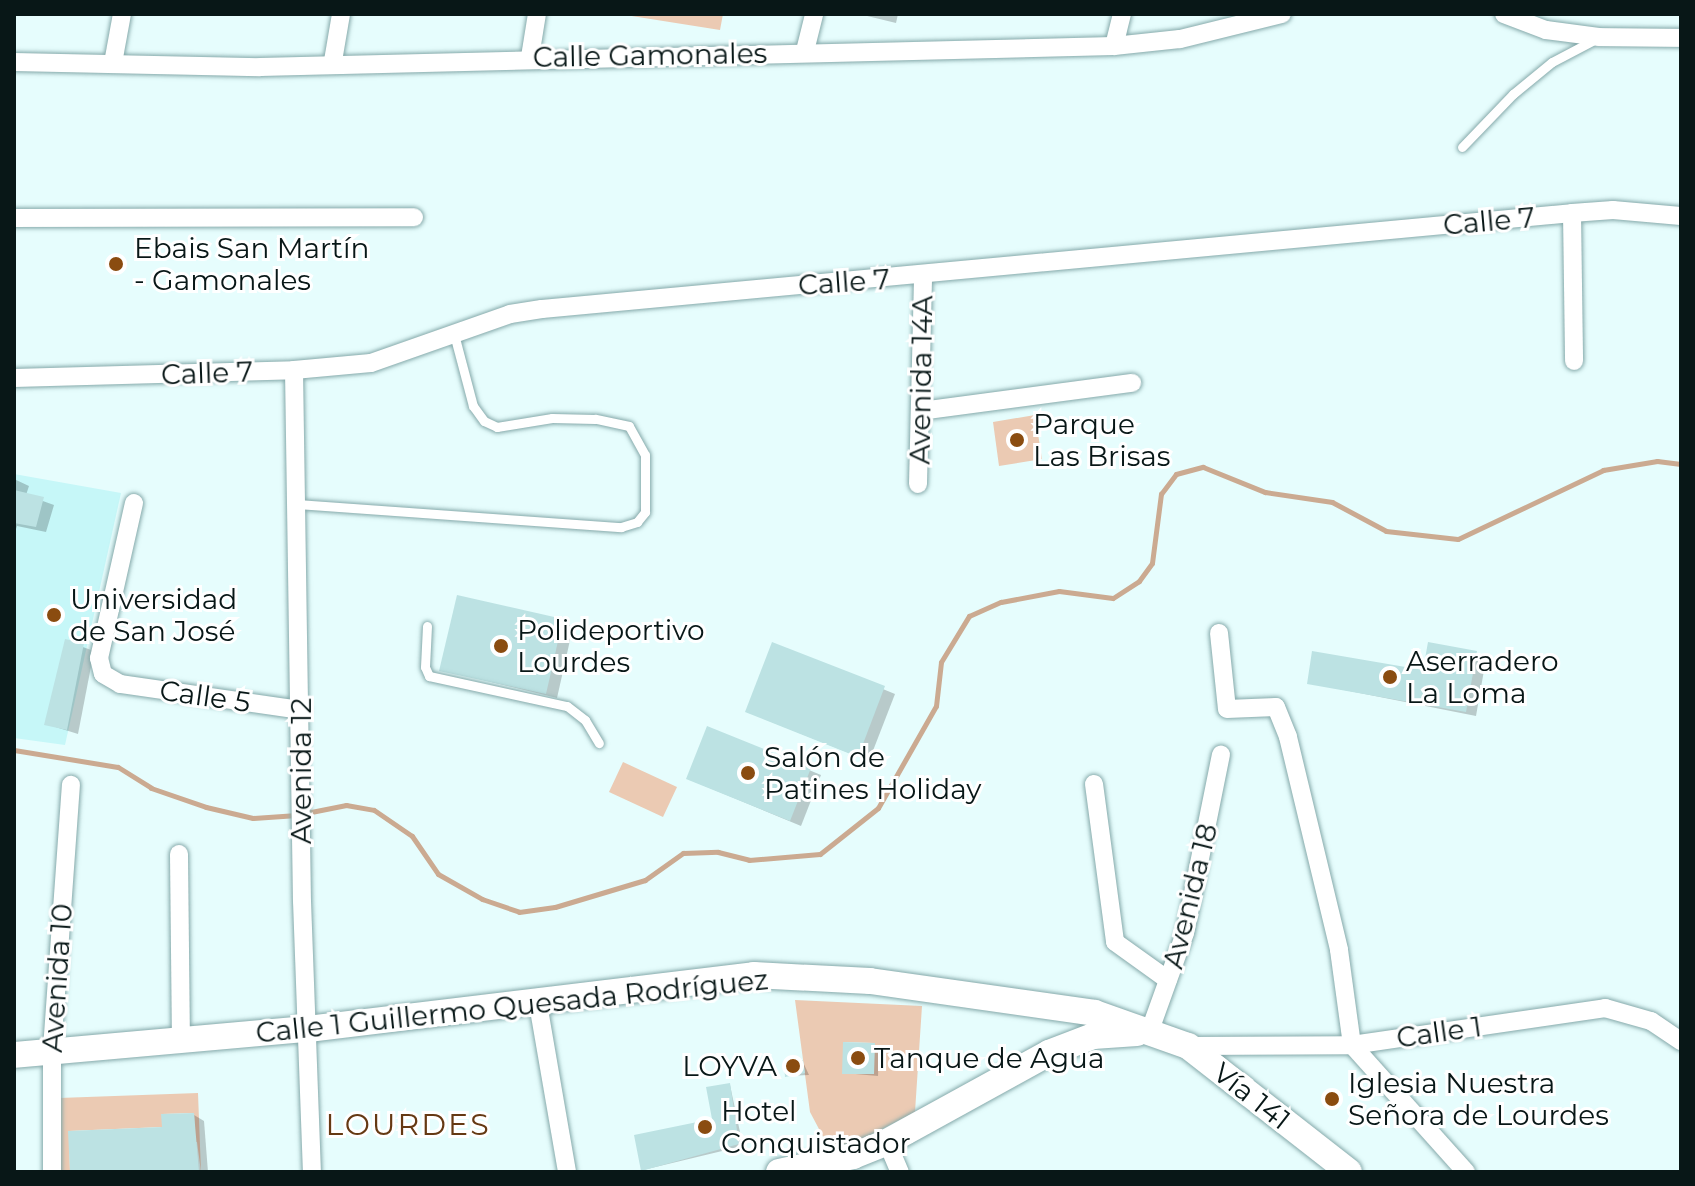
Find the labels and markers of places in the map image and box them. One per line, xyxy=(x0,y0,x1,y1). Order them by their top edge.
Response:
place label: Ebais San Martín - Gamonales xyxy=(134,231,369,297)
marker: Ebais San Martín - Gamonales xyxy=(105,253,127,275)
place label: Parque Las Brisas xyxy=(1033,407,1171,473)
marker: Parque Las Brisas xyxy=(1008,431,1026,449)
place label: Universidad de San José xyxy=(70,582,237,648)
marker: Universidad de San José xyxy=(45,606,63,624)
place label: Polideportivo Lourdes xyxy=(517,613,705,679)
marker: Polideportivo Lourdes xyxy=(492,637,510,655)
place label: Aserradero La Loma xyxy=(1406,644,1558,710)
marker: Aserradero La Loma xyxy=(1381,668,1399,686)
place label: Salón de Patines Holiday xyxy=(764,740,981,806)
marker: Salón de Patines Holiday xyxy=(739,764,757,782)
place label: Tanque de Agua xyxy=(874,1041,1104,1075)
place label: LOYVA xyxy=(682,1049,777,1083)
marker: Tanque de Agua xyxy=(849,1049,867,1067)
marker: LOYVA xyxy=(784,1057,802,1075)
place label: Iglesia Nuestra Señora de Lourdes xyxy=(1348,1066,1609,1132)
marker: Iglesia Nuestra Señora de Lourdes xyxy=(1323,1090,1341,1108)
place label: Hotel Conquistador xyxy=(721,1094,911,1160)
marker: Hotel Conquistador xyxy=(696,1118,714,1136)

